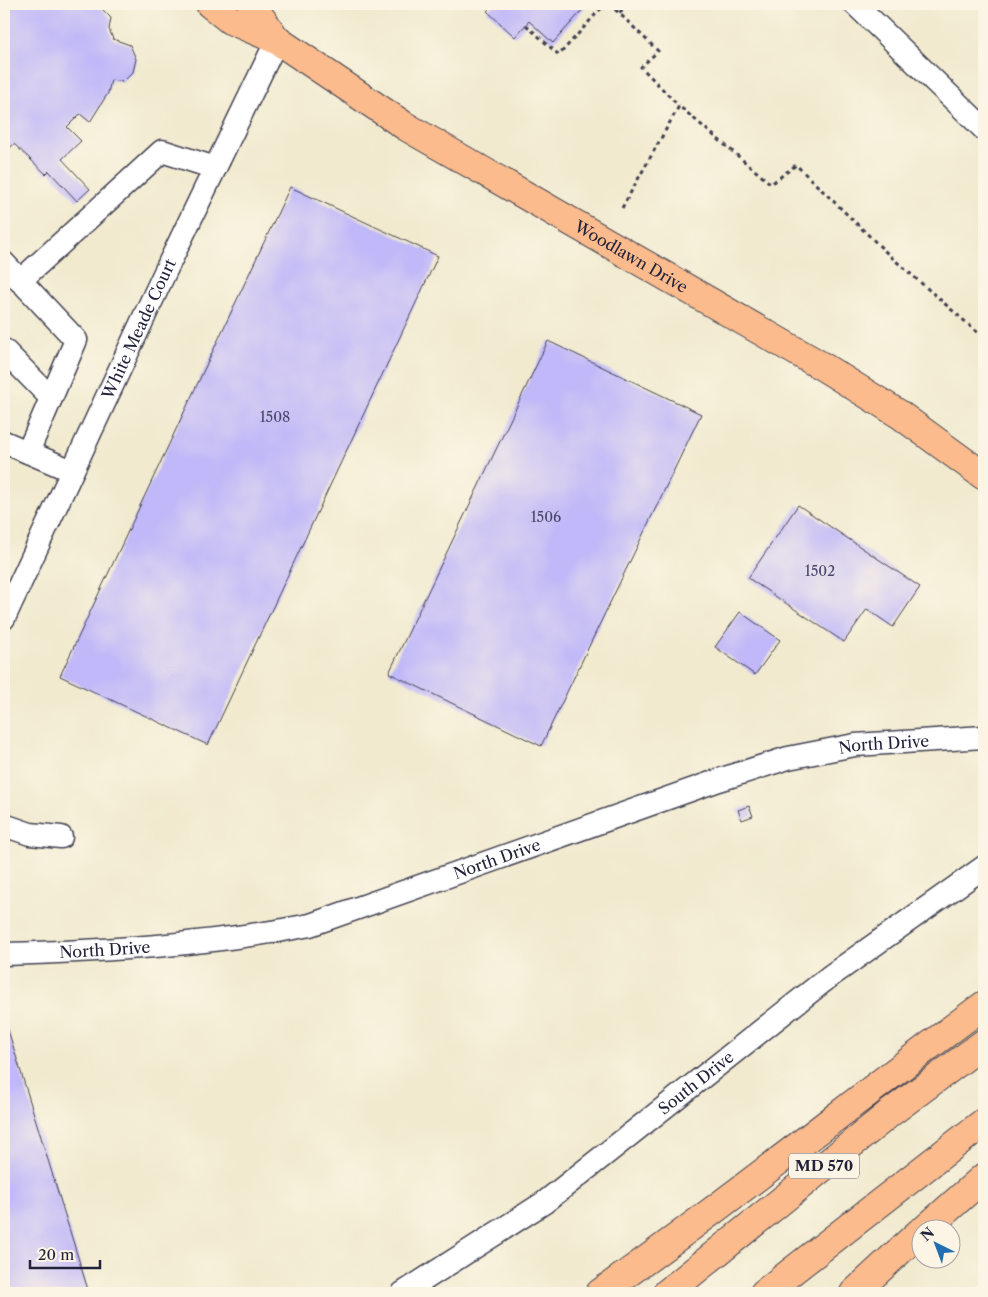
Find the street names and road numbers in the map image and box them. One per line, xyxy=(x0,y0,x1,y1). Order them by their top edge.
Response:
street label: Woodlawn Drive xyxy=(570,215,691,297)
street label: White Meade Court xyxy=(97,255,180,403)
street label: North Drive xyxy=(837,730,930,758)
street label: North Drive xyxy=(451,834,543,883)
street label: North Drive xyxy=(59,937,151,962)
street label: South Drive xyxy=(654,1046,738,1119)
road number: MD 570 xyxy=(789,1154,859,1178)

